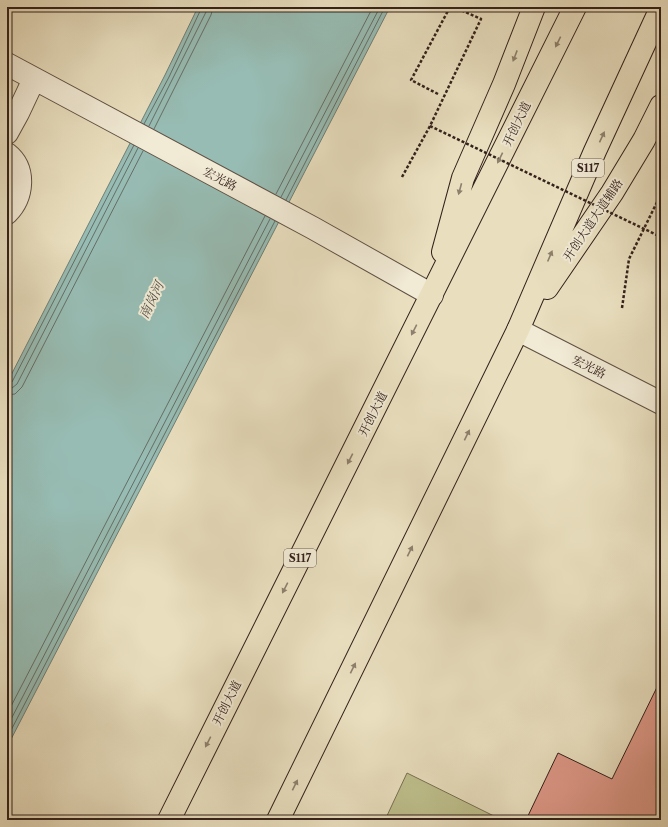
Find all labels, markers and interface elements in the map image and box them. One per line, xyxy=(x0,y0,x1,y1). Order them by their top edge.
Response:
one-way arrow xyxy=(555,36,561,48)
one-way arrow xyxy=(511,51,517,63)
street label: 开创大道 xyxy=(499,99,534,149)
one-way arrow xyxy=(599,131,605,142)
one-way arrow xyxy=(497,153,503,164)
road number: S117 xyxy=(572,159,604,177)
street label: 宏光路 xyxy=(201,163,240,194)
street label: 开创大道大道辅路 xyxy=(560,176,626,264)
one-way arrow xyxy=(457,183,463,195)
one-way arrow xyxy=(547,250,553,261)
water label: 南岗河 xyxy=(135,277,168,321)
one-way arrow xyxy=(411,325,417,336)
street label: 宏光路 xyxy=(570,352,609,381)
street label: 开创大道 xyxy=(355,389,390,439)
one-way arrow xyxy=(464,429,470,440)
one-way arrow xyxy=(347,453,353,465)
one-way arrow xyxy=(407,546,413,557)
road number: S117 xyxy=(284,549,316,567)
one-way arrow xyxy=(282,582,288,594)
one-way arrow xyxy=(349,662,356,674)
street label: 开创大道 xyxy=(209,678,244,728)
one-way arrow xyxy=(205,736,211,747)
one-way arrow xyxy=(292,779,298,791)

